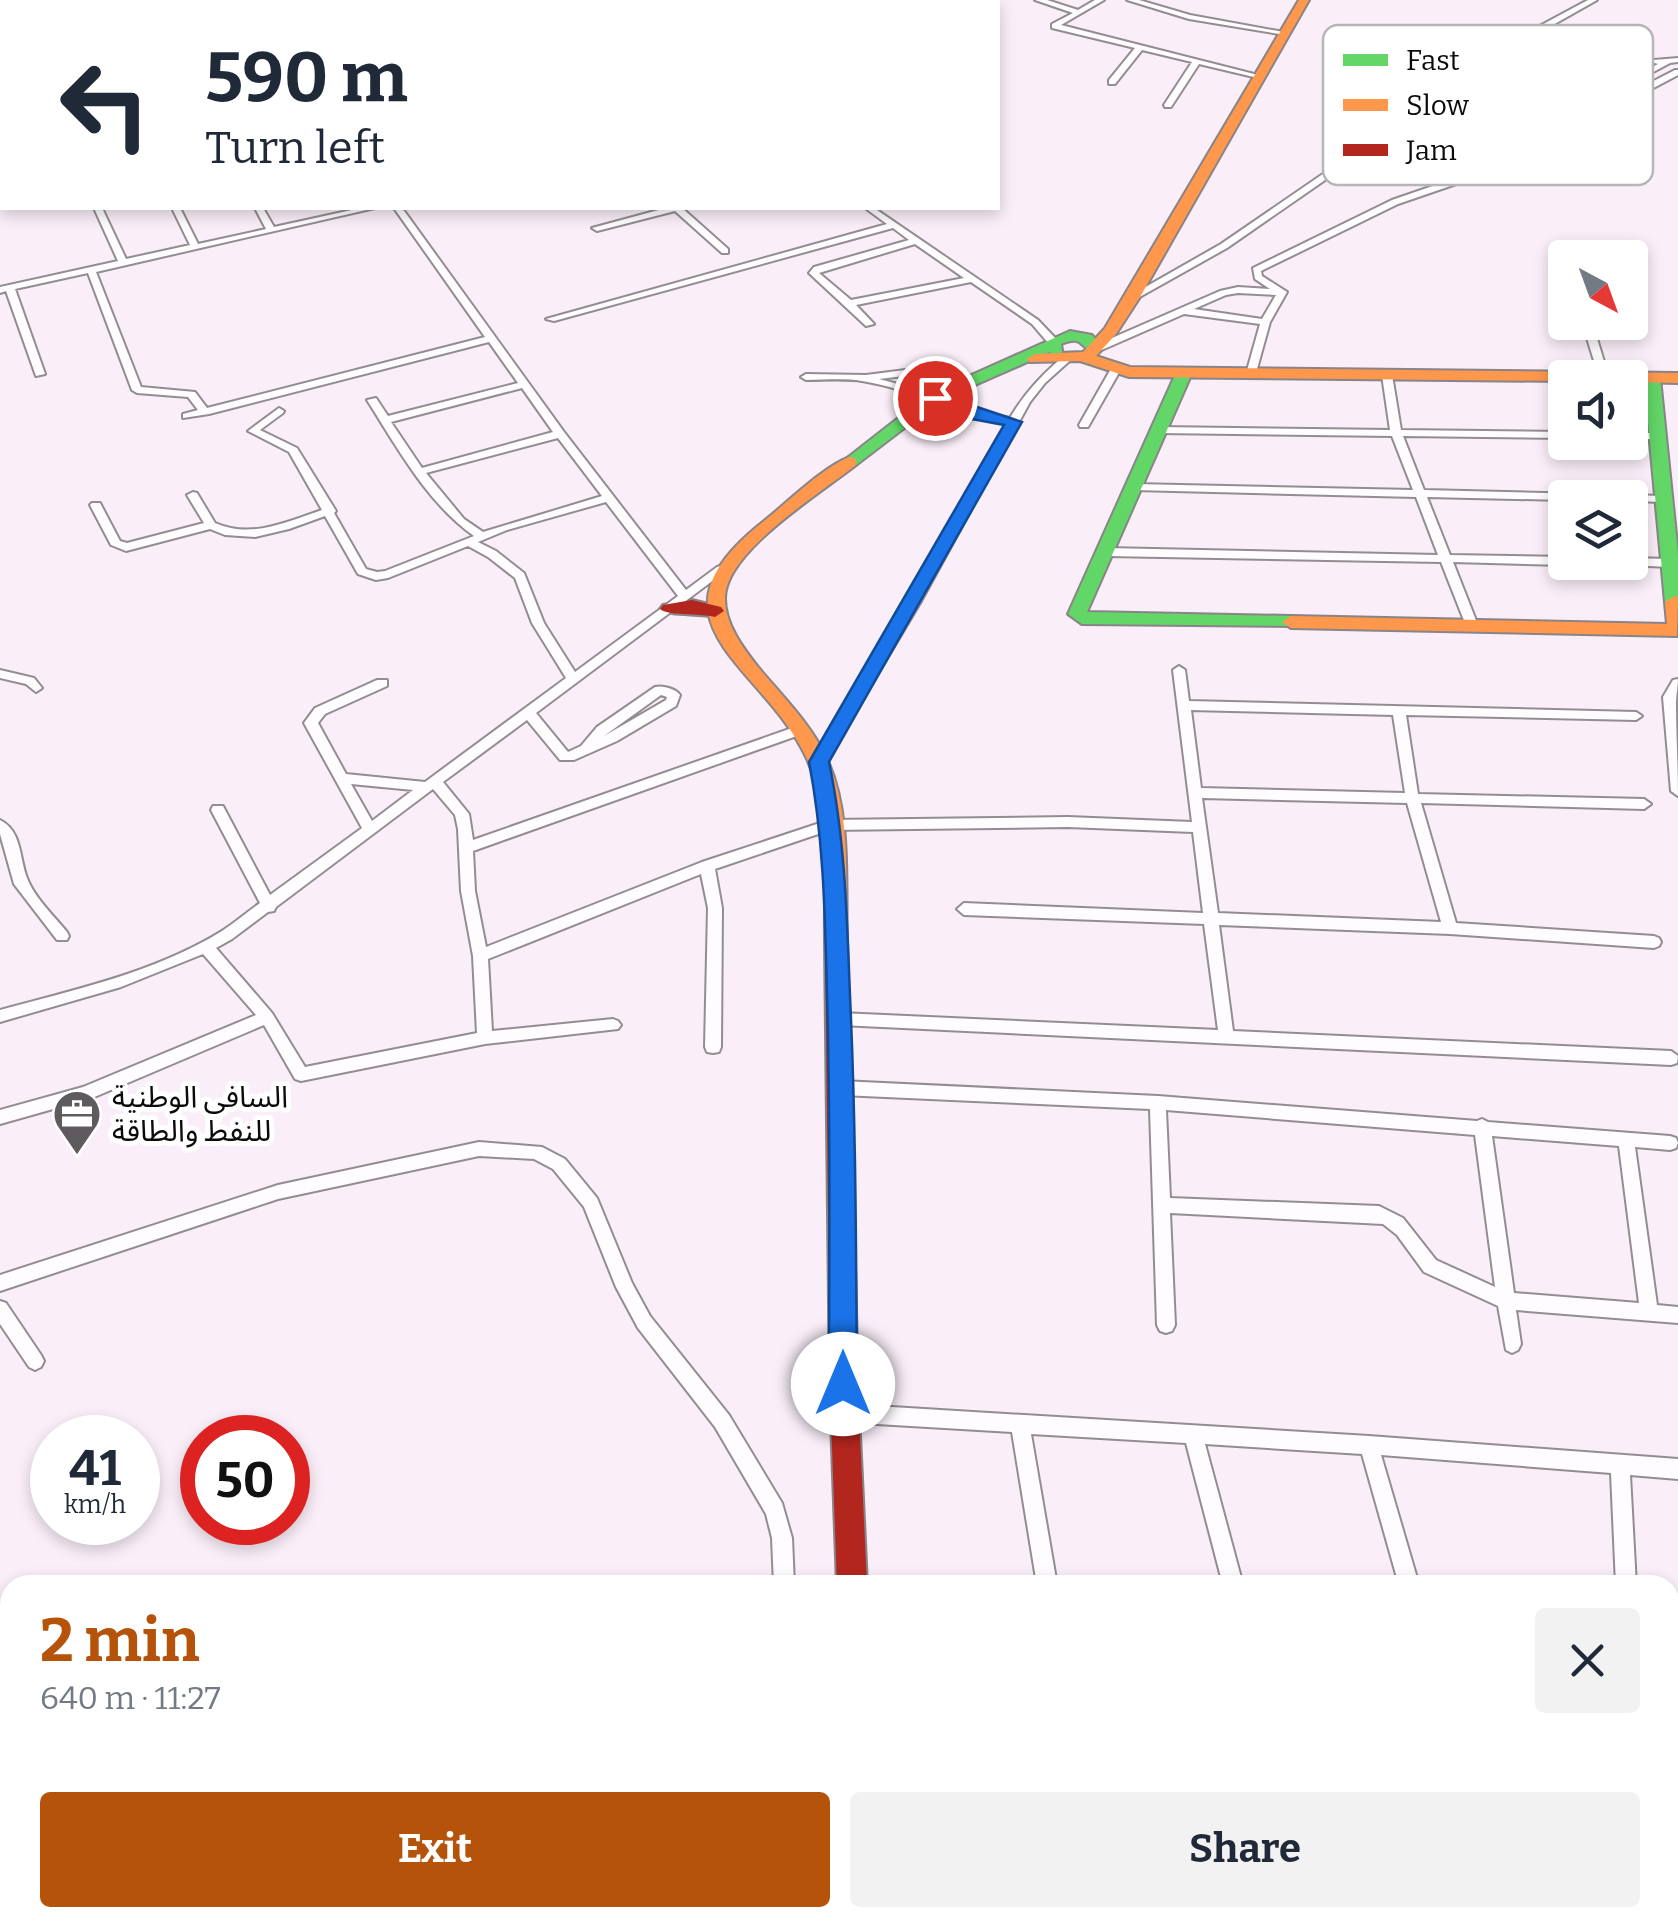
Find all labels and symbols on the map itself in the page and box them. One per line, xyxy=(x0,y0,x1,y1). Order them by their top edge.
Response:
legend xyxy=(1323,25,1653,185)
text: Fast xyxy=(1406,44,1460,77)
text: Slow xyxy=(1406,89,1469,122)
text: Jam xyxy=(1405,134,1457,167)
north arrow xyxy=(1548,240,1648,340)
pin xyxy=(893,356,978,441)
place label: السافي الوطنية للنفط والطاقة xyxy=(112,1079,288,1149)
office icon: السافي الوطنية للنفط والطاقة xyxy=(51,1088,103,1156)
position arrow xyxy=(791,1332,895,1436)
speed limit sign: 50 xyxy=(180,1415,310,1545)

